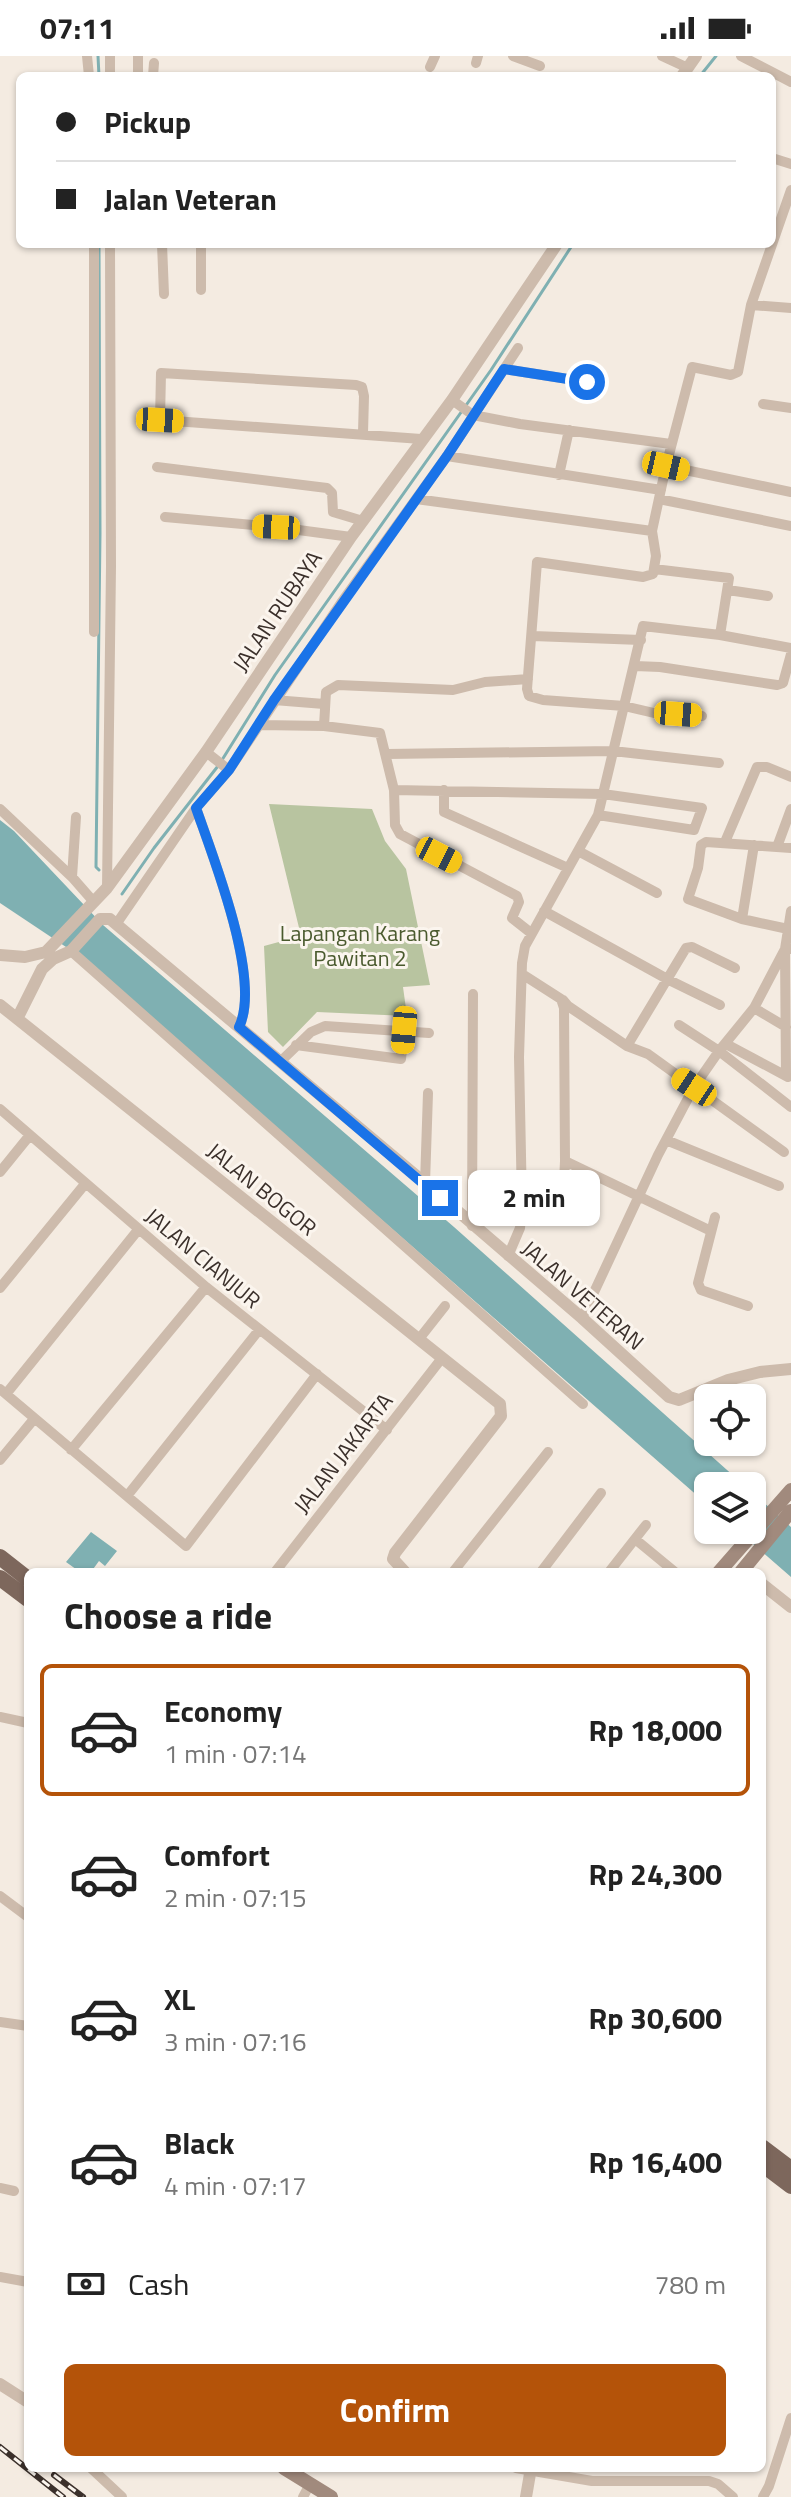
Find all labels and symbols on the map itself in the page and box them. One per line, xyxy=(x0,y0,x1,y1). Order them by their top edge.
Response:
route start xyxy=(569,364,605,400)
car xyxy=(135,407,185,433)
car xyxy=(640,449,692,483)
car xyxy=(251,514,301,540)
street label: JALAN RUBAYA xyxy=(224,544,330,678)
car xyxy=(653,700,703,728)
car xyxy=(412,833,466,877)
park label: Lapangan Karang Pawitan 2 xyxy=(280,916,440,975)
car xyxy=(390,1005,418,1055)
car xyxy=(667,1064,721,1110)
street label: JALAN BOGOR xyxy=(200,1134,324,1244)
callout: 2 min xyxy=(468,1170,600,1226)
route end xyxy=(422,1180,458,1216)
street label: JALAN CIANJUR xyxy=(138,1199,268,1317)
street label: JALAN VETERAN xyxy=(514,1232,652,1358)
street label: JALAN JAKARTA xyxy=(285,1385,401,1521)

